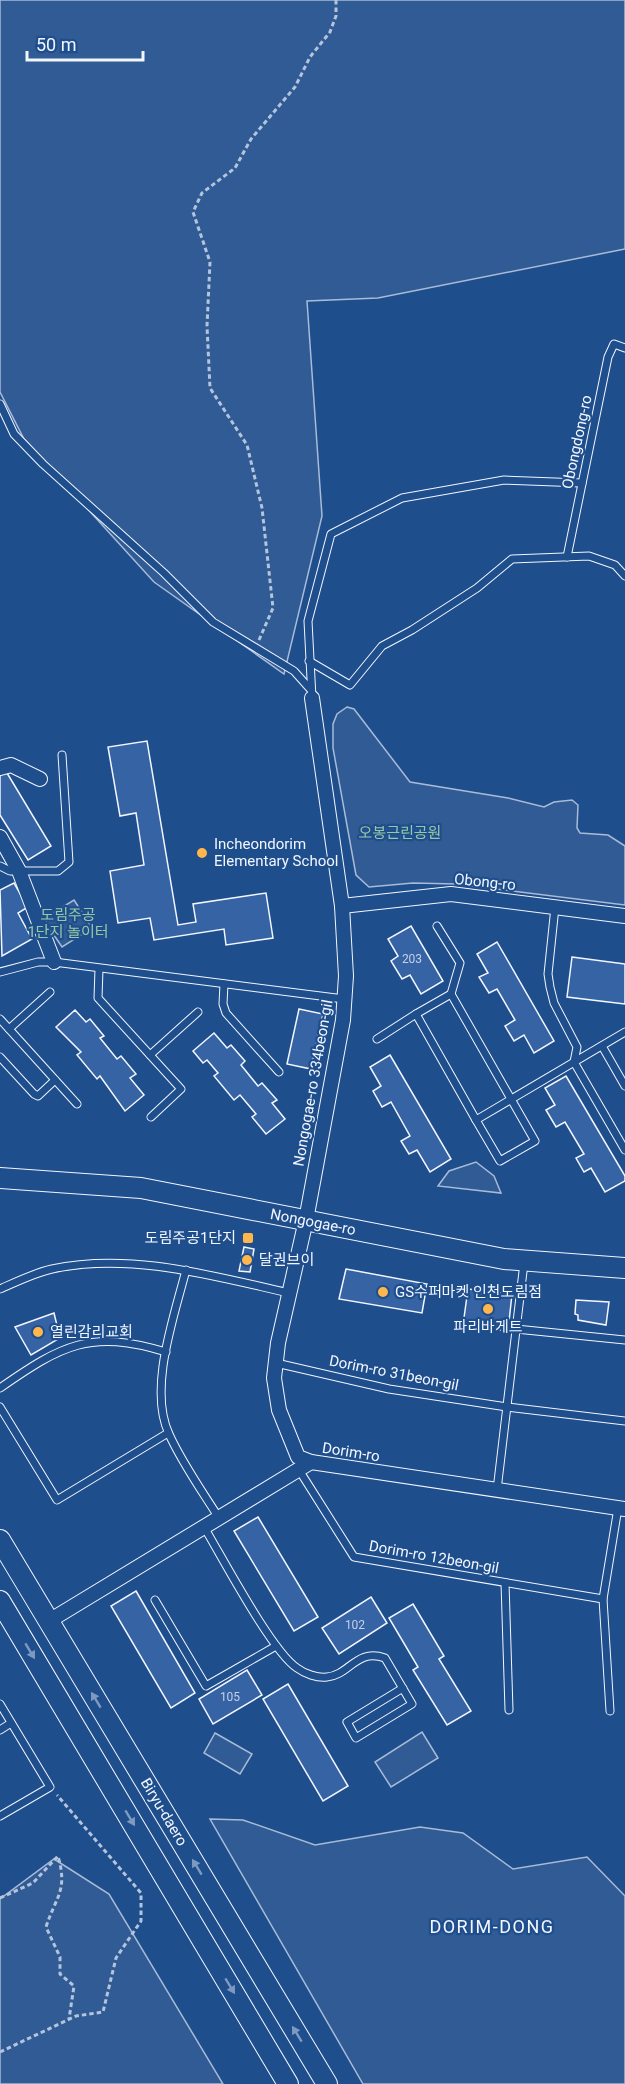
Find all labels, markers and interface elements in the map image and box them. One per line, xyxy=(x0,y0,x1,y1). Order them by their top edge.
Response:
scale bar xyxy=(27,24,142,62)
text: 50 m xyxy=(36,34,76,55)
street label: Obongdong-ro xyxy=(558,393,596,491)
park label: 오봉근린공원 xyxy=(359,824,441,842)
place label: Incheondorim Elementary School xyxy=(214,835,338,870)
marker: Incheondorim Elementary School xyxy=(195,846,209,860)
street label: Obong-ro xyxy=(453,870,517,894)
park label: 도림주공 1단지 놀이터 xyxy=(27,906,109,941)
house number: 203 xyxy=(402,952,422,966)
street label: Nongogae-ro 334beon-gil xyxy=(289,998,337,1168)
street label: Nongogae-ro xyxy=(269,1205,357,1239)
place label: 도림주공1단지 xyxy=(145,1229,236,1247)
marker: 도림주공1단지 xyxy=(241,1231,255,1245)
place label: 달권브이 xyxy=(259,1251,314,1269)
marker: 달권브이 xyxy=(240,1253,254,1267)
place label: GS수퍼마켓 인천도림점 xyxy=(395,1283,542,1301)
marker: GS수퍼마켓 인천도림점 xyxy=(376,1285,390,1299)
marker: 파리바게트 xyxy=(481,1302,495,1316)
place label: 파리바게트 xyxy=(453,1318,523,1336)
place label: 열린감리교회 xyxy=(50,1323,133,1341)
marker: 열린감리교회 xyxy=(31,1325,45,1339)
street label: Dorim-ro 31beon-gil xyxy=(328,1352,460,1394)
street label: Dorim-ro xyxy=(321,1439,381,1465)
street label: Dorim-ro 12beon-gil xyxy=(368,1537,500,1577)
house number: 102 xyxy=(345,1618,365,1632)
one-way arrow xyxy=(25,1643,35,1660)
house number: 105 xyxy=(220,1690,240,1704)
one-way arrow xyxy=(91,1692,102,1708)
street label: Biryu-daero xyxy=(137,1775,191,1849)
one-way arrow xyxy=(125,1810,135,1827)
one-way arrow xyxy=(191,1859,202,1875)
district label: DORIM-DONG xyxy=(429,1916,555,1937)
one-way arrow xyxy=(224,1978,235,1994)
one-way arrow xyxy=(292,2025,302,2042)

